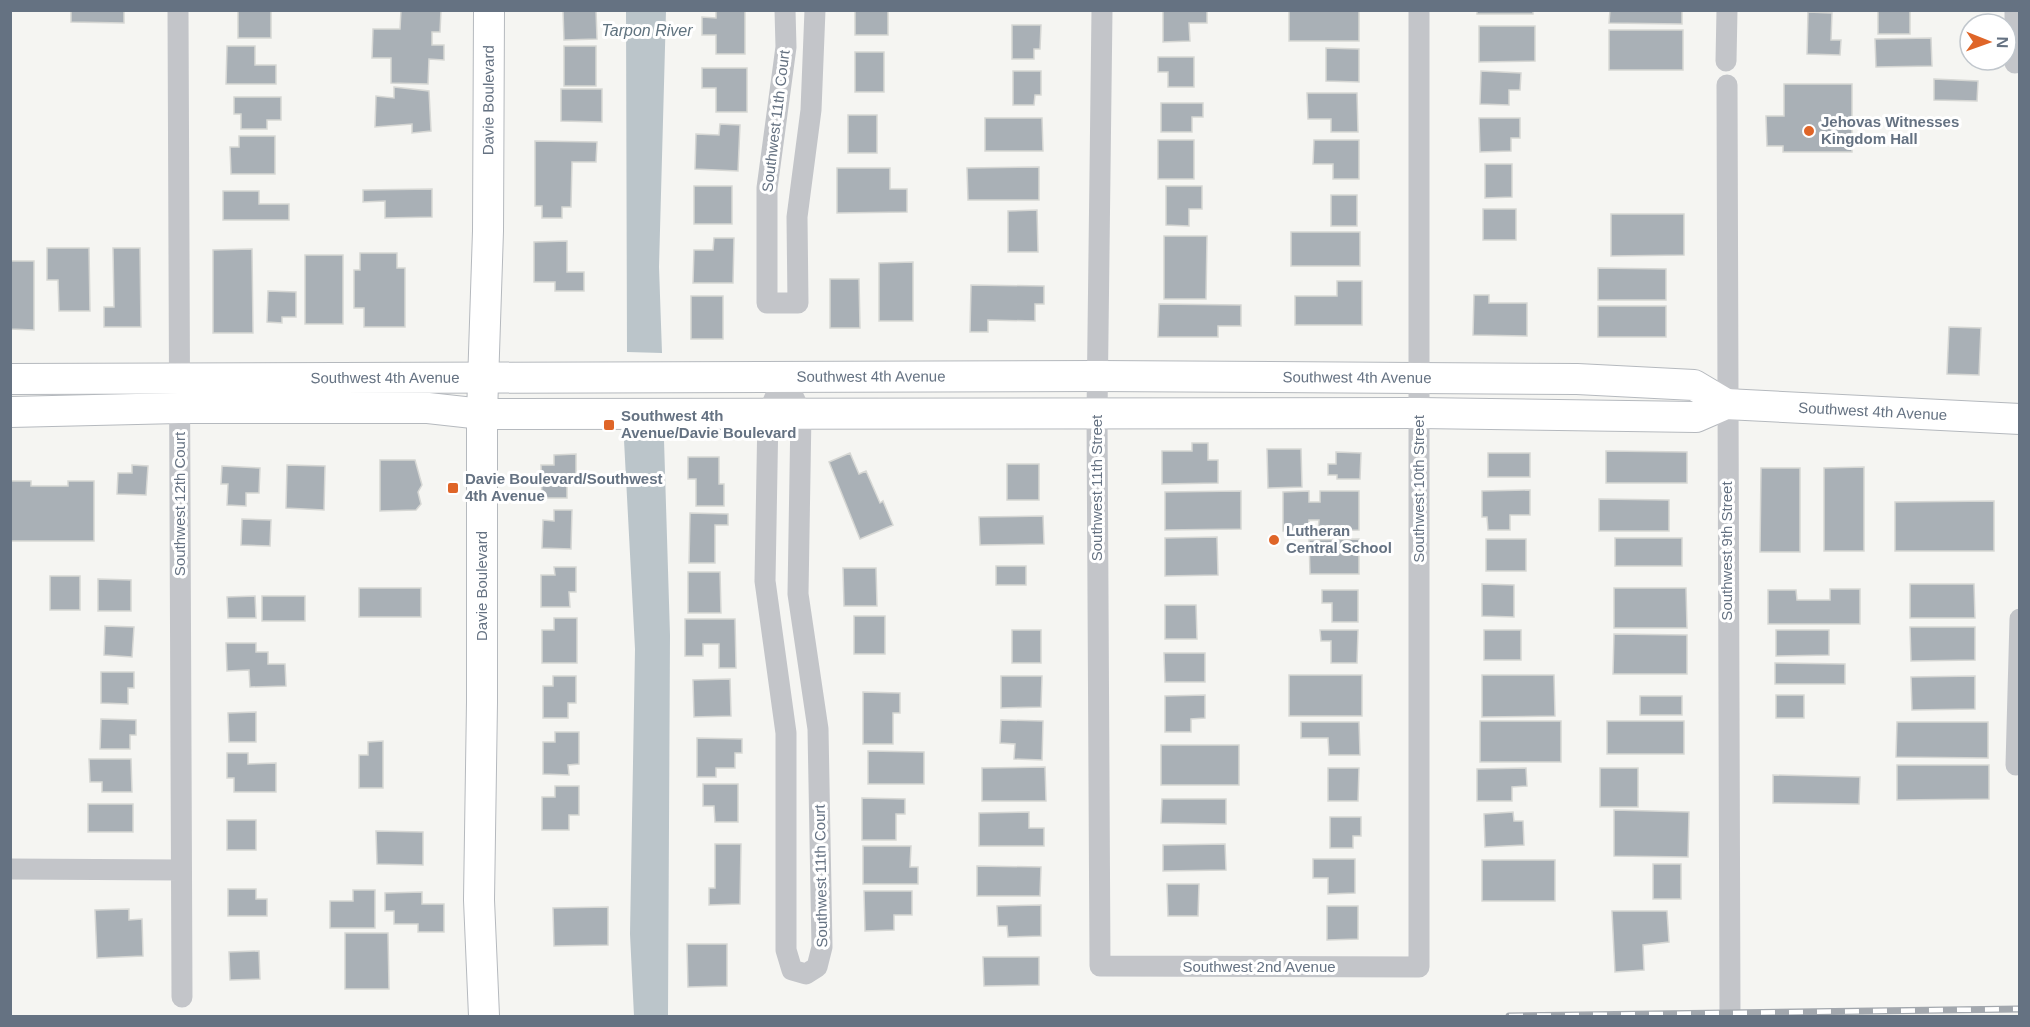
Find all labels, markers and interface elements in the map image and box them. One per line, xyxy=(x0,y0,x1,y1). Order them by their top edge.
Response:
north arrow xyxy=(1958,12,2018,72)
water label: Tarpon River xyxy=(601,22,693,39)
text: N xyxy=(1994,36,2011,48)
street label: Davie Boulevard xyxy=(479,45,497,155)
street label: Southwest 11th Court xyxy=(758,48,793,193)
place label: Jehovas Witnesses Kingdom Hall xyxy=(1821,113,1959,147)
marker: Jehovas Witnesses Kingdom Hall xyxy=(1802,124,1816,138)
street label: Southwest 4th Avenue xyxy=(796,367,946,385)
street label: Southwest 4th Avenue xyxy=(1282,368,1432,386)
street label: Southwest 4th Avenue xyxy=(310,369,460,386)
street label: Southwest 4th Avenue xyxy=(1798,399,1948,423)
place label: Southwest 4th Avenue/Davie Boulevard xyxy=(621,407,796,441)
street label: Southwest 11th Street xyxy=(1088,414,1105,561)
street label: Southwest 10th Street xyxy=(1410,414,1427,563)
marker: Southwest 4th Avenue/Davie Boulevard xyxy=(602,418,616,432)
street label: Southwest 12th Court xyxy=(171,431,188,576)
place label: Davie Boulevard/Southwest 4th Avenue xyxy=(465,470,663,504)
marker: Davie Boulevard/Southwest 4th Avenue xyxy=(446,481,460,495)
street label: Southwest 9th Street xyxy=(1718,481,1735,621)
place label: Lutheran Central School xyxy=(1286,522,1392,556)
street label: Davie Boulevard xyxy=(473,531,490,641)
marker: Lutheran Central School xyxy=(1267,533,1281,547)
street label: Southwest 11th Court xyxy=(811,803,830,948)
street label: Southwest 2nd Avenue xyxy=(1182,958,1336,975)

